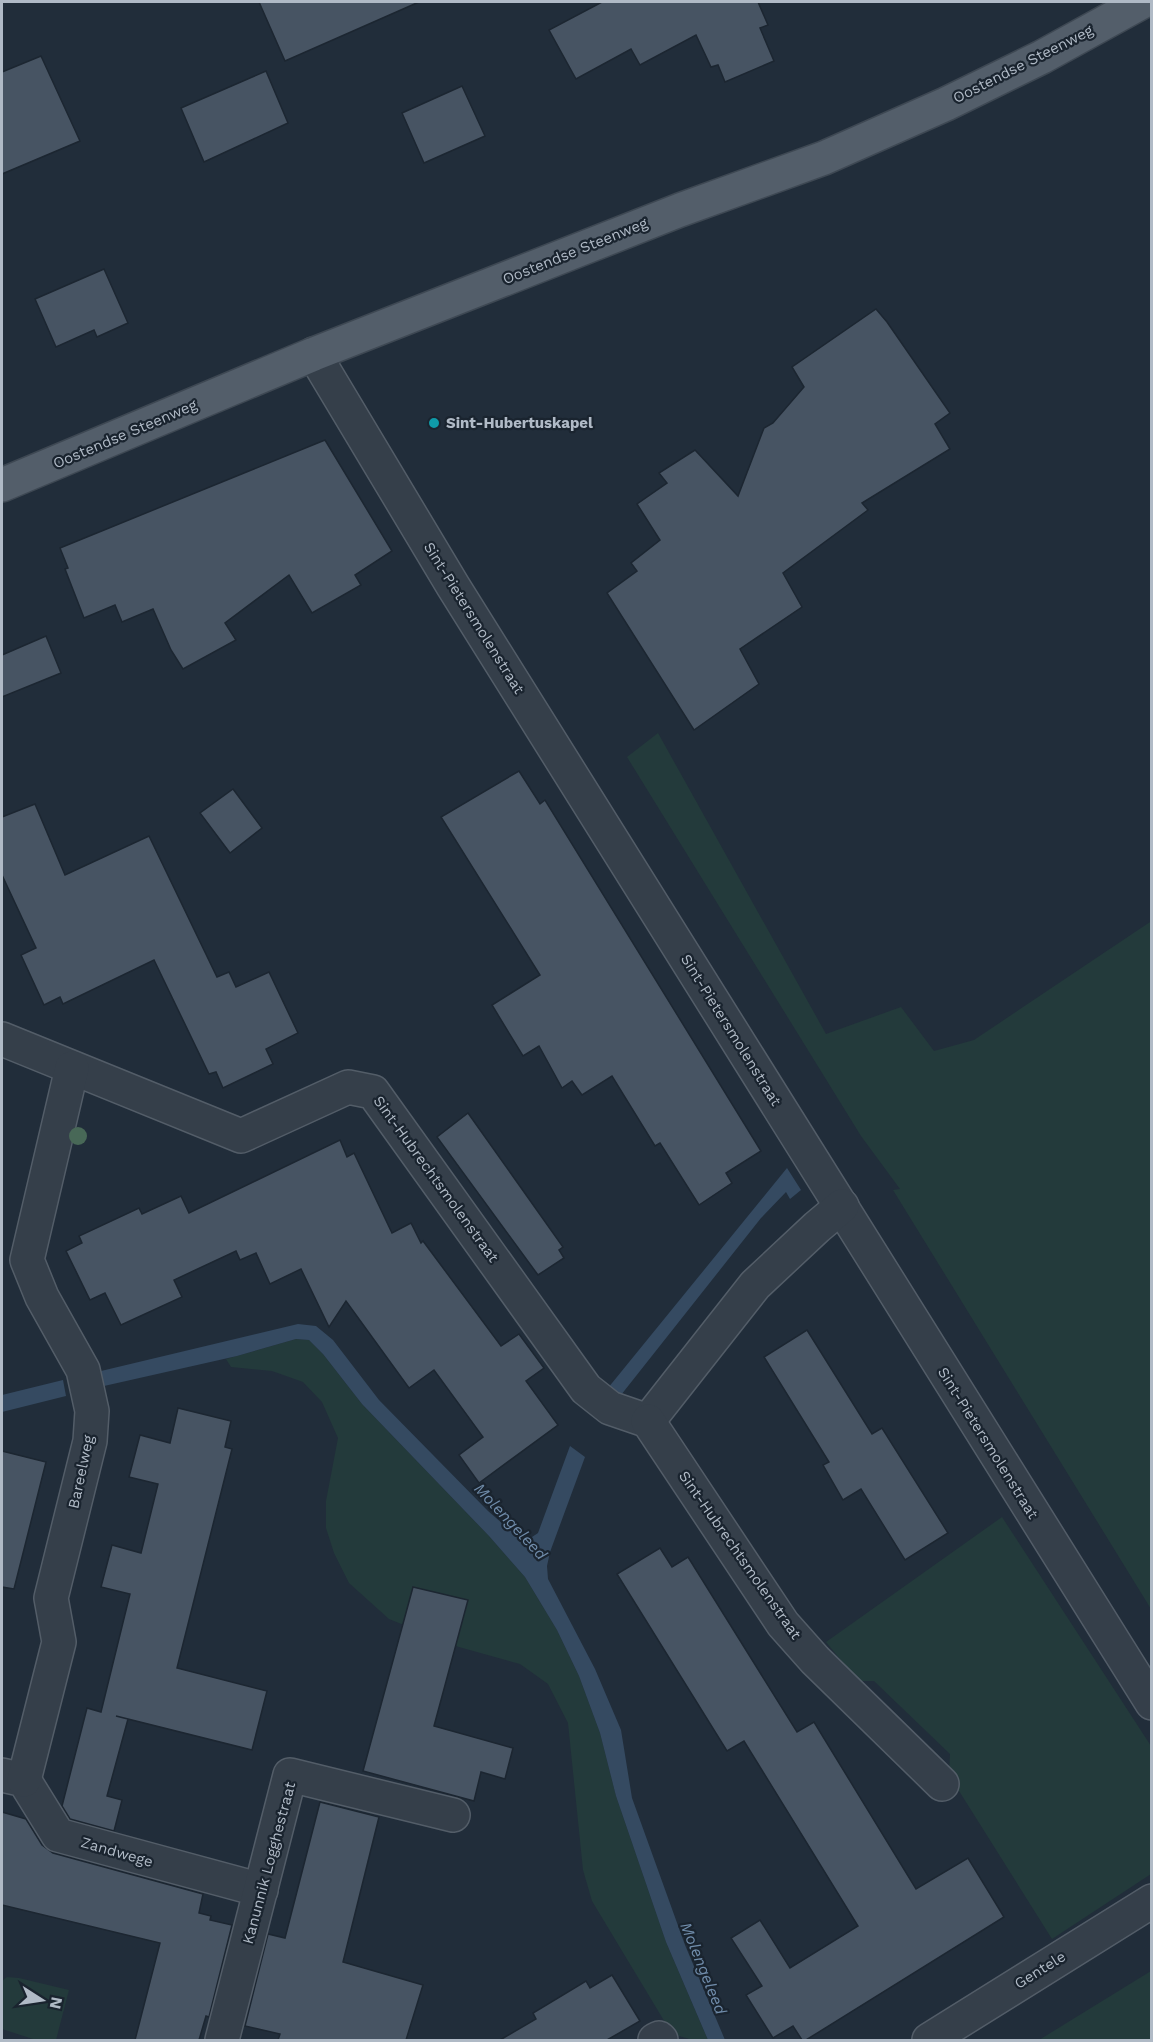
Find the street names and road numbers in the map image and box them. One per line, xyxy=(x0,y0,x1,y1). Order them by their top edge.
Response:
street label: Oostendse Steenweg xyxy=(950,21,1096,107)
street label: Oostendse Steenweg xyxy=(500,214,650,288)
street label: Oostendse Steenweg xyxy=(50,395,200,473)
street label: Sint-Pietersmolenstraat xyxy=(420,539,529,698)
street label: Sint-Pietersmolenstraat xyxy=(677,951,786,1110)
street label: Sint-Hubrechtsmolenstraat xyxy=(370,1092,503,1266)
street label: Sint-Pietersmolenstraat xyxy=(934,1364,1043,1523)
street label: Bareelweg xyxy=(64,1434,98,1510)
street label: Sint-Hubrechtsmolenstraat xyxy=(675,1467,805,1643)
street label: Kanunnik Logghestraat xyxy=(239,1779,300,1946)
street label: Zandwege xyxy=(79,1833,155,1871)
street label: Gentele xyxy=(1011,1947,1069,1993)

